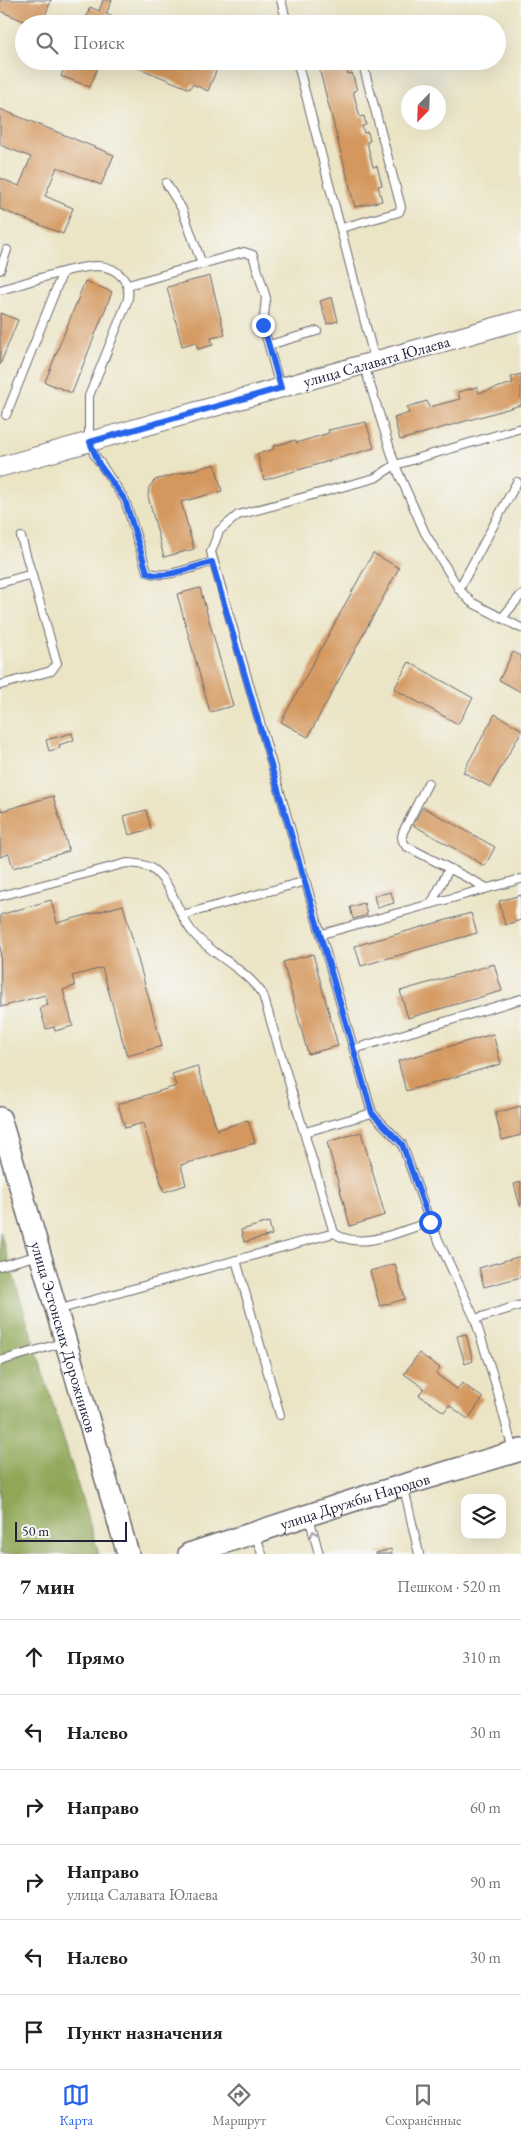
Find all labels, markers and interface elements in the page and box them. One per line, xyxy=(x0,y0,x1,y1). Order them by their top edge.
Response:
search box xyxy=(15,15,506,70)
icon: search xyxy=(33,29,61,57)
text: Поиск xyxy=(73,30,125,55)
north arrow xyxy=(401,85,446,130)
route end xyxy=(252,314,275,337)
street label: улица Салавата Юлаева xyxy=(301,330,453,391)
route start xyxy=(419,1211,442,1234)
street label: улица Эстонских Дорожников xyxy=(26,1239,102,1435)
street label: улица Дружбы Народов xyxy=(277,1467,432,1534)
map controls xyxy=(461,1494,506,1539)
button: layers xyxy=(461,1494,506,1539)
scale bar xyxy=(15,1519,128,1542)
text: 50 m xyxy=(22,1522,49,1540)
one-way arrow xyxy=(309,1530,320,1539)
text: 7 мин xyxy=(20,1573,75,1600)
text: Пешком · 520 m xyxy=(397,1576,501,1597)
icon: ahead xyxy=(20,1643,48,1671)
text: Прямо xyxy=(67,1645,125,1670)
text: 310 m xyxy=(462,1647,501,1668)
icon: left xyxy=(20,1718,48,1746)
text: Налево xyxy=(67,1720,128,1745)
text: 30 m xyxy=(470,1722,501,1743)
icon: right xyxy=(20,1793,48,1821)
text: Направо xyxy=(67,1795,139,1820)
text: 60 m xyxy=(470,1797,501,1818)
text: Направо xyxy=(67,1859,139,1884)
icon: right xyxy=(20,1868,48,1896)
text: 90 m xyxy=(470,1872,501,1893)
text: улица Салавата Юлаева xyxy=(67,1884,218,1905)
icon: left xyxy=(20,1943,48,1971)
text: Налево xyxy=(67,1945,128,1970)
text: 30 m xyxy=(470,1947,501,1968)
icon: arrive xyxy=(20,2018,48,2046)
text: Пункт назначения xyxy=(67,2020,223,2045)
tab: Карта xyxy=(60,2081,93,2129)
tab: Маршрут xyxy=(212,2081,266,2129)
tab: Сохранённые xyxy=(385,2081,461,2129)

